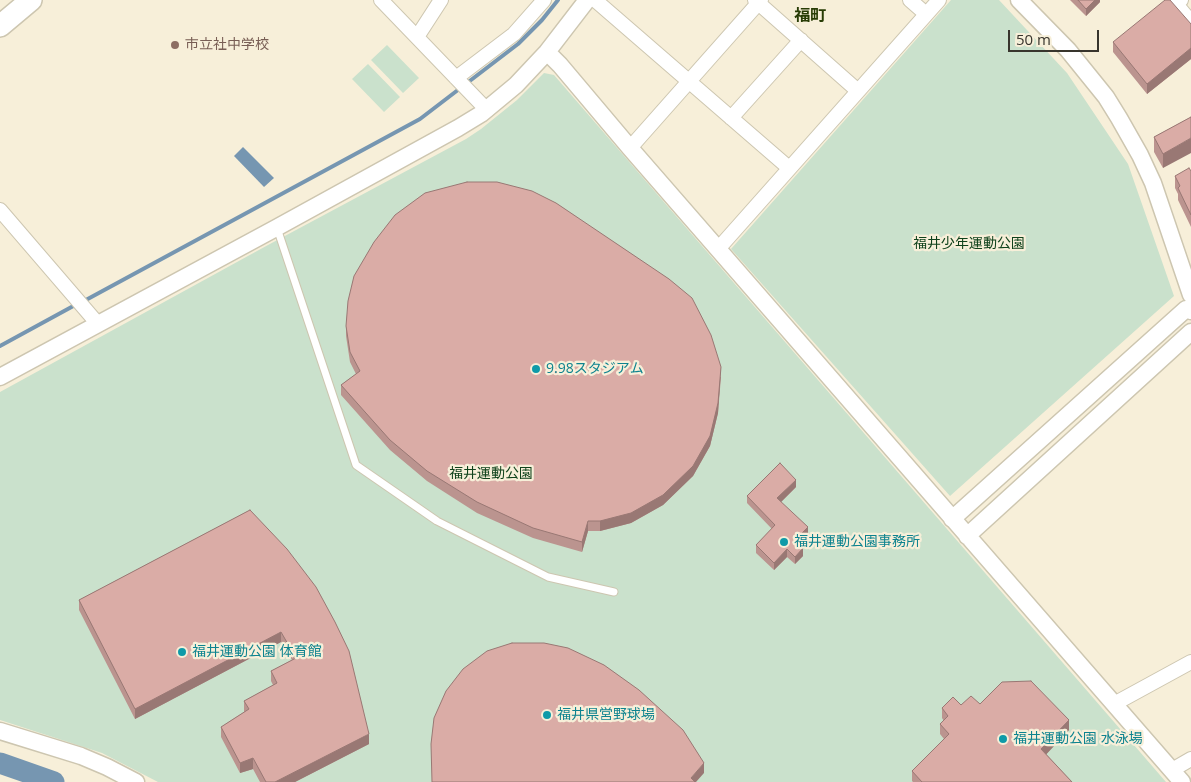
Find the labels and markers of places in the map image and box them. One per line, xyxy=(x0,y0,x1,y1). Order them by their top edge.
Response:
place label: 市立社中学校 xyxy=(185,37,269,53)
marker: 市立社中学校 xyxy=(169,39,181,51)
place label: 9.98スタジアム xyxy=(546,361,644,377)
marker: 9.98スタジアム xyxy=(530,363,542,375)
place label: 福井運動公園事務所 xyxy=(794,534,920,550)
marker: 福井運動公園事務所 xyxy=(778,536,790,548)
place label: 福井運動公園 体育館 xyxy=(192,644,322,660)
marker: 福井運動公園 体育館 xyxy=(176,646,188,658)
place label: 福井県営野球場 xyxy=(557,707,655,723)
marker: 福井県営野球場 xyxy=(541,709,553,721)
place label: 福井運動公園 水泳場 xyxy=(1013,731,1143,747)
marker: 福井運動公園 水泳場 xyxy=(997,733,1009,745)

